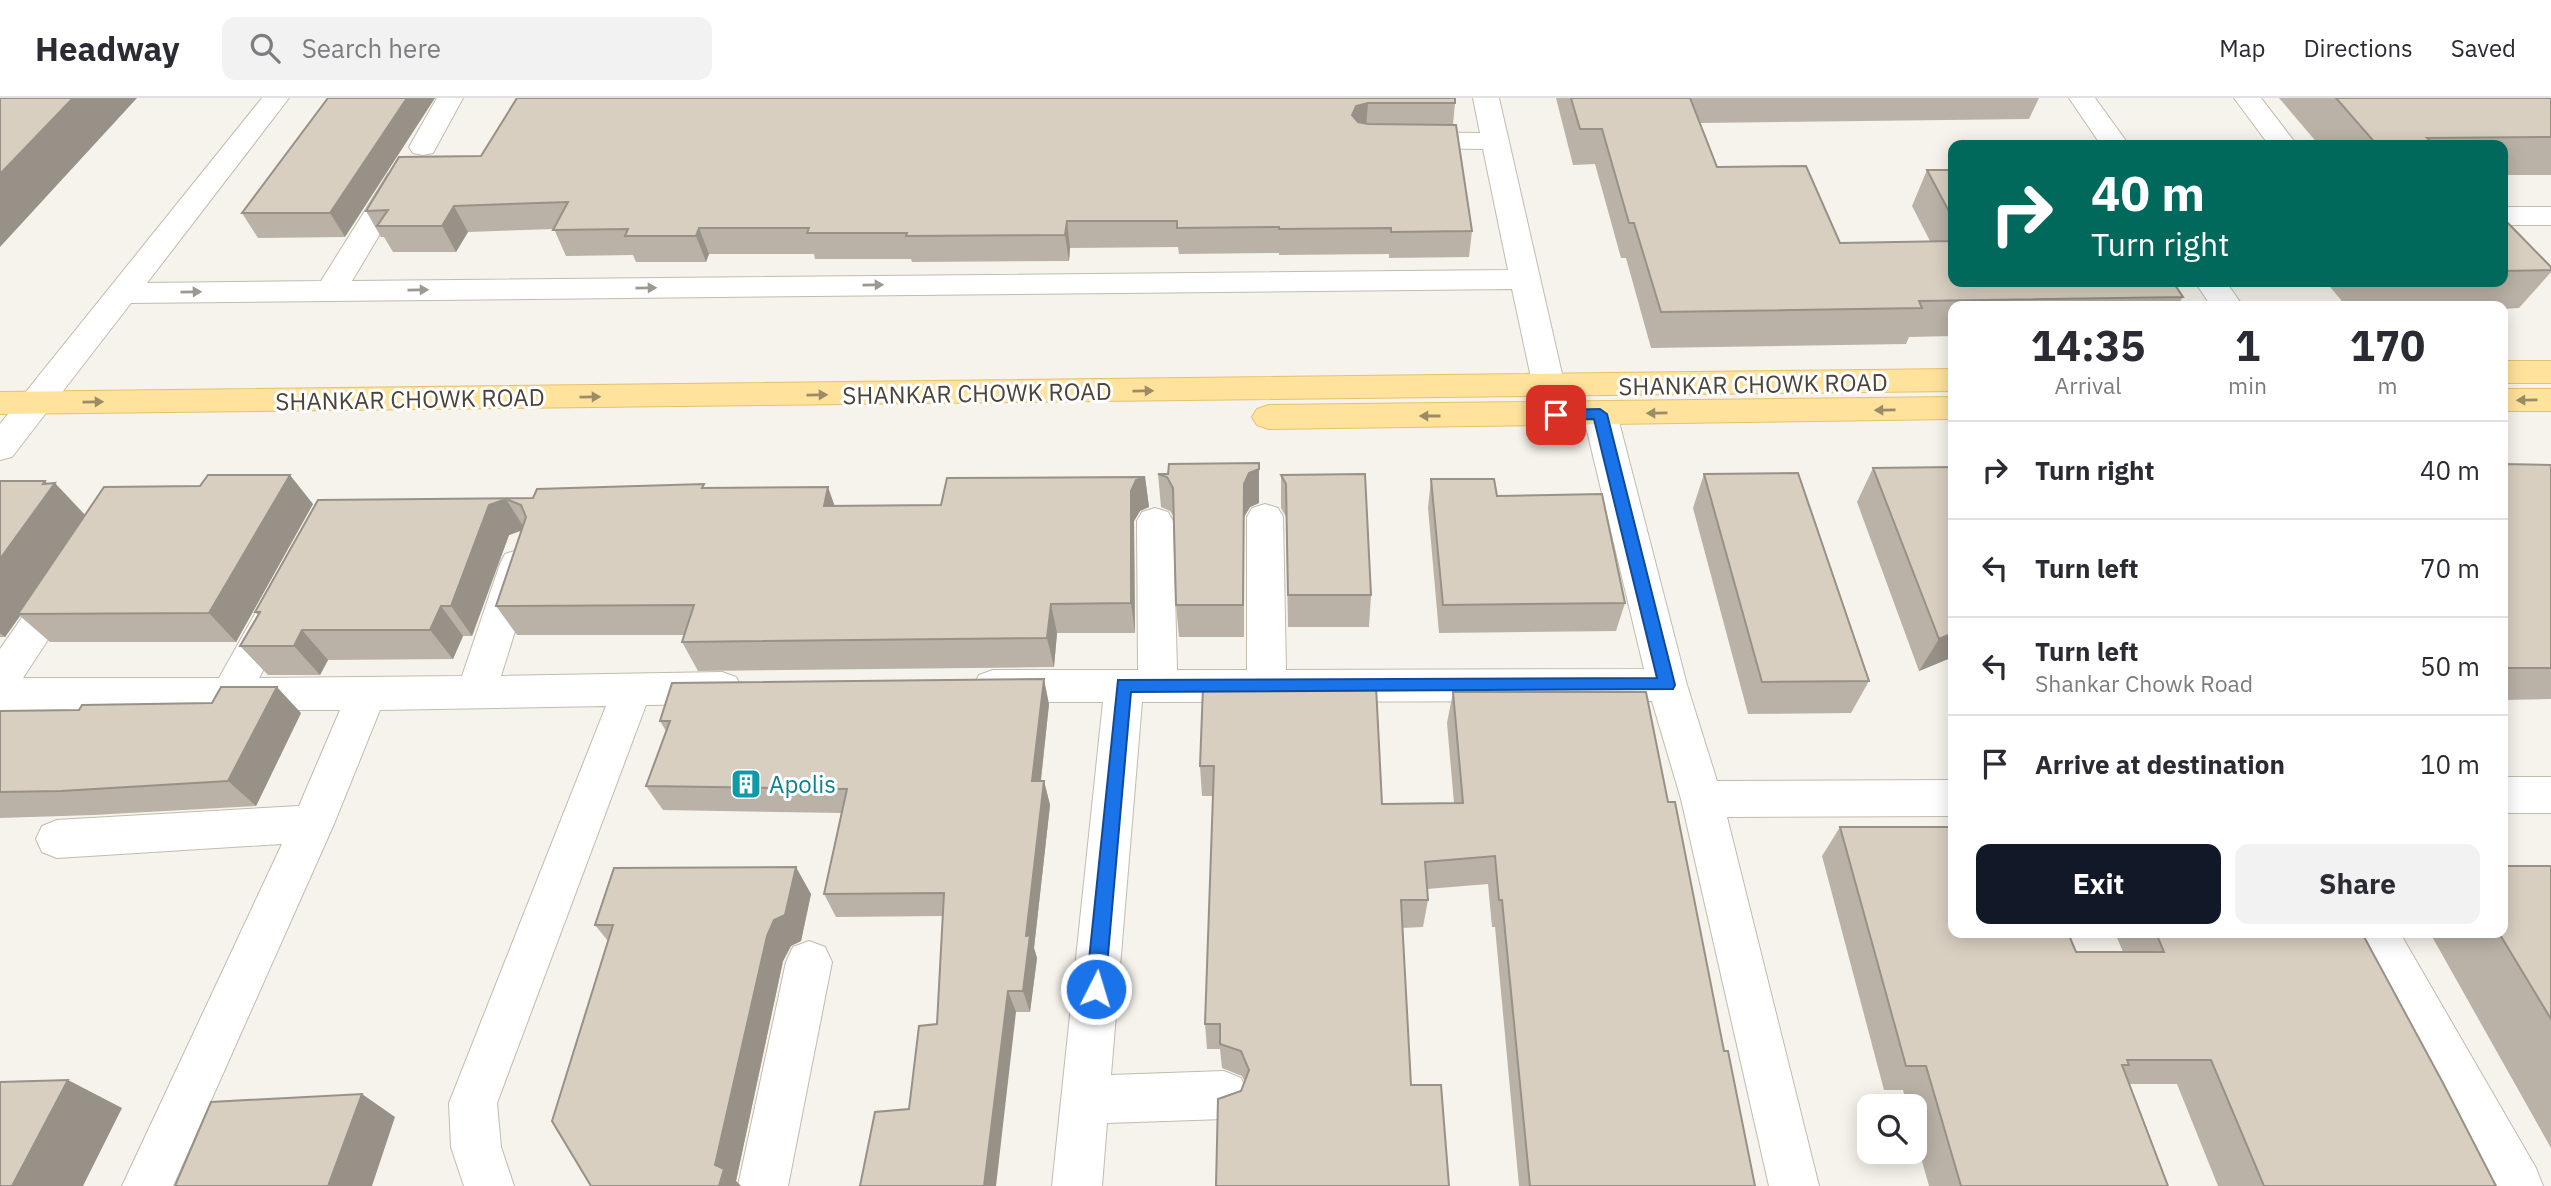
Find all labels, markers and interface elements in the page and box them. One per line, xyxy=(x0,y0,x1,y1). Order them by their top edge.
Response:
search box xyxy=(222,17,712,80)
text: Headway xyxy=(35,27,180,70)
icon: search xyxy=(246,29,284,67)
text: Search here xyxy=(302,31,441,65)
text: Map xyxy=(2219,32,2265,64)
text: Directions xyxy=(2303,32,2413,64)
text: Saved xyxy=(2451,32,2516,64)
text: 40 m xyxy=(2091,161,2205,224)
icon: right xyxy=(1976,168,2067,259)
text: Turn right xyxy=(2091,223,2229,265)
one-way arrow xyxy=(863,279,885,291)
one-way arrow xyxy=(635,282,657,293)
one-way arrow xyxy=(408,284,430,296)
one-way arrow xyxy=(180,286,202,298)
text: 14:35 xyxy=(2031,318,2145,373)
text: 1 xyxy=(2235,318,2260,373)
text: 170 xyxy=(2350,318,2425,373)
street label: SHANKAR CHOWK ROAD xyxy=(1618,366,1888,402)
text: Arrival xyxy=(2055,370,2122,400)
text: min xyxy=(2228,370,2267,400)
text: m xyxy=(2377,370,2398,400)
street label: SHANKAR CHOWK ROAD xyxy=(842,375,1112,411)
street label: SHANKAR CHOWK ROAD xyxy=(275,381,545,417)
one-way arrow xyxy=(1132,385,1154,397)
pin xyxy=(1526,385,1586,445)
one-way arrow xyxy=(806,389,828,401)
one-way arrow xyxy=(579,391,601,403)
one-way arrow xyxy=(2516,394,2538,406)
one-way arrow xyxy=(82,396,104,408)
icon: arrive xyxy=(1537,396,1575,434)
one-way arrow xyxy=(1874,404,1896,415)
one-way arrow xyxy=(1646,408,1668,419)
one-way arrow xyxy=(1419,410,1441,422)
icon: right xyxy=(1976,451,2014,489)
text: Turn right xyxy=(2035,453,2154,487)
text: 40 m xyxy=(2420,453,2480,487)
icon: left xyxy=(1976,549,2014,587)
text: Turn left xyxy=(2035,551,2138,585)
text: 70 m xyxy=(2420,551,2480,585)
text: Turn left xyxy=(2035,634,2138,668)
icon: left xyxy=(1976,647,2014,685)
text: 50 m xyxy=(2420,649,2480,683)
text: Shankar Chowk Road xyxy=(2035,668,2253,698)
icon: arrive xyxy=(1976,745,2014,783)
text: Arrive at destination xyxy=(2035,747,2285,781)
text: 10 m xyxy=(2420,747,2480,781)
building icon: Apolis xyxy=(729,767,763,801)
place label: Apolis xyxy=(769,768,836,800)
button: Exit xyxy=(1976,844,2221,924)
button: Share xyxy=(2235,844,2480,924)
position arrow xyxy=(1059,952,1133,1026)
map controls xyxy=(1857,1094,1927,1164)
button: search xyxy=(1857,1094,1927,1164)

